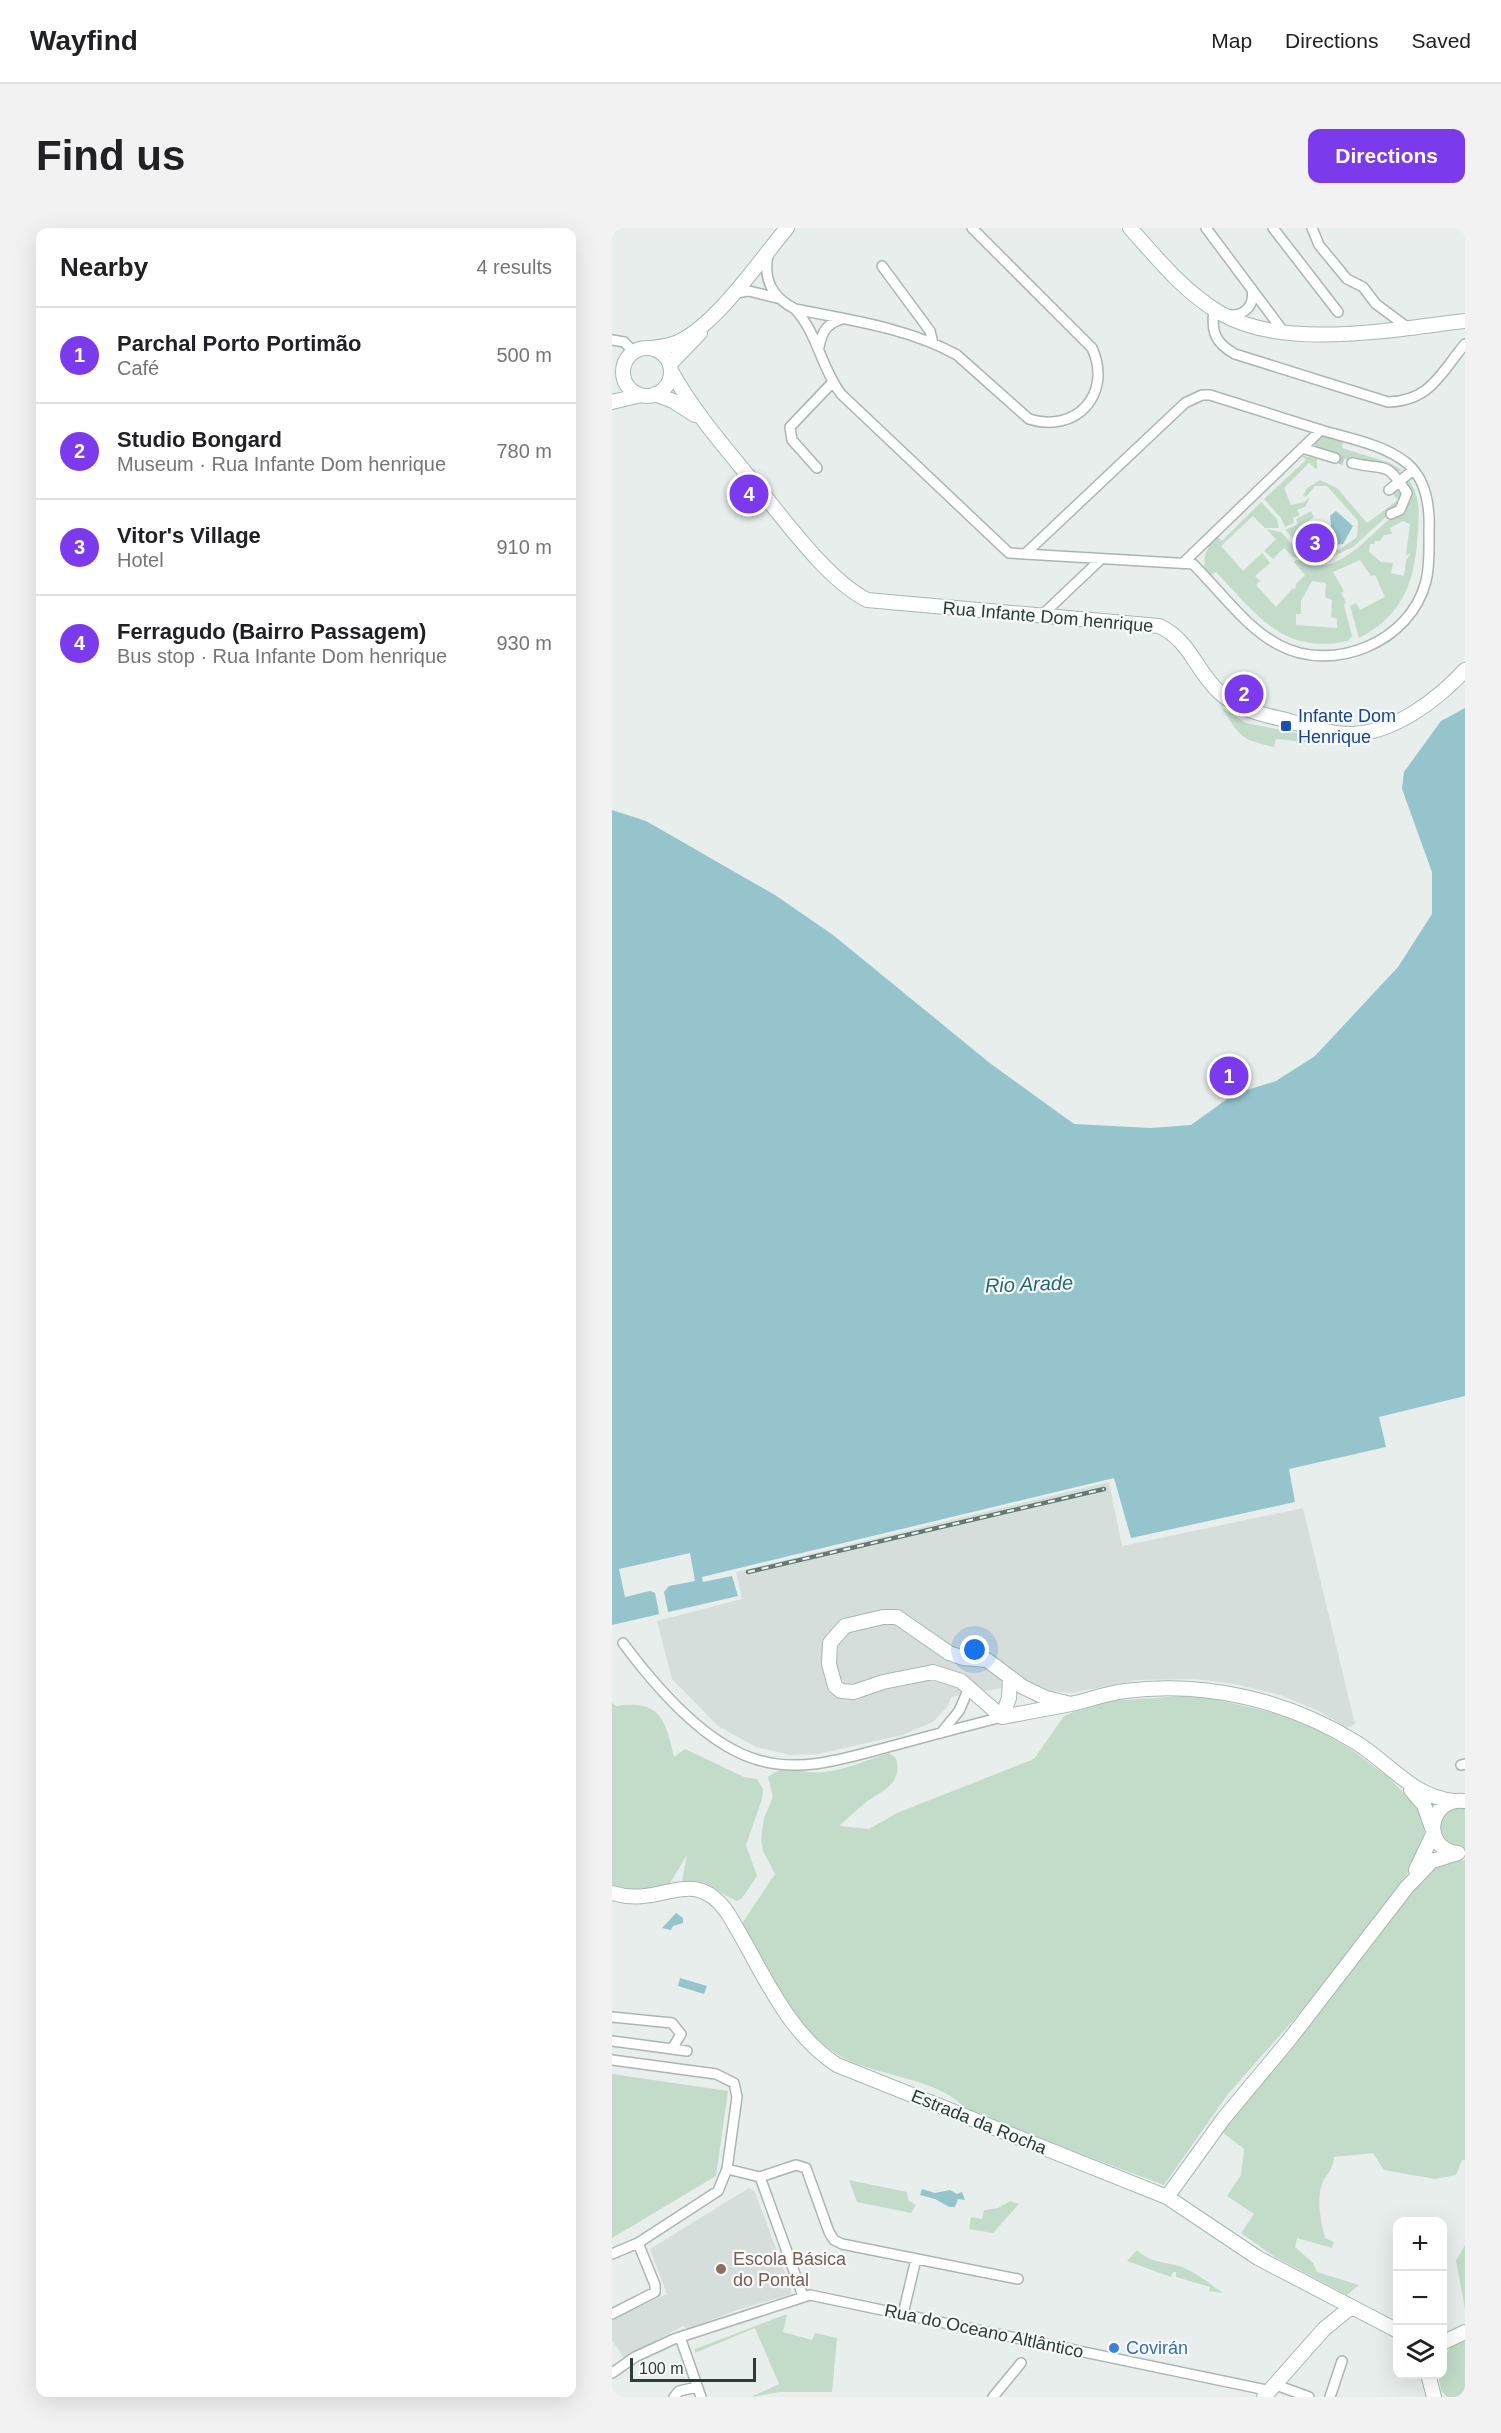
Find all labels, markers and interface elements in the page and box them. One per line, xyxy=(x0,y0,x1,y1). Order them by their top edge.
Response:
text: Wayfind xyxy=(30,25,138,56)
text: Map xyxy=(1211,29,1252,52)
text: Directions xyxy=(1285,29,1378,52)
text: Saved xyxy=(1411,29,1471,52)
button: Directions xyxy=(1308,129,1465,183)
text: Find us xyxy=(36,132,185,179)
text: Nearby xyxy=(60,252,148,282)
text: 4 results xyxy=(476,256,552,278)
text: Parchal Porto Portimão xyxy=(117,331,362,356)
text: 1 xyxy=(74,344,85,366)
text: 500 m xyxy=(496,344,552,366)
text: Café xyxy=(117,357,159,379)
text: Studio Bongard xyxy=(117,427,282,452)
text: 2 xyxy=(74,440,85,462)
text: 780 m xyxy=(496,440,552,462)
text: Museum · Rua Infante Dom henrique xyxy=(117,453,446,475)
pin: 4 xyxy=(730,472,768,516)
pin: 3 xyxy=(1296,520,1334,566)
text: Vitor's Village xyxy=(117,523,261,548)
text: 3 xyxy=(74,536,85,558)
text: 910 m xyxy=(496,536,552,558)
text: Hotel xyxy=(117,549,164,571)
street label: Rua Infante Dom henrique xyxy=(942,598,1154,636)
text: Ferragudo (Bairro Passagem) xyxy=(117,619,426,644)
text: 4 xyxy=(74,632,85,654)
text: 930 m xyxy=(496,632,552,654)
text: Bus stop · Rua Infante Dom henrique xyxy=(117,645,447,667)
pin: 2 xyxy=(1224,672,1264,716)
place label: Infante Dom Henrique xyxy=(1298,706,1396,747)
marker: Infante Dom Henrique xyxy=(1279,719,1293,733)
pin: 1 xyxy=(1210,1054,1248,1098)
water label: Rio Arade xyxy=(985,1271,1073,1297)
your location xyxy=(960,1635,989,1664)
street label: Estrada da Rocha xyxy=(908,2086,1050,2159)
map controls xyxy=(1393,2217,1447,2379)
button: + xyxy=(1393,2217,1447,2271)
place label: Escola Básica do Pontal xyxy=(733,2249,847,2290)
marker: Escola Básica do Pontal xyxy=(714,2262,728,2276)
button: − xyxy=(1393,2271,1447,2325)
street label: Rua do Oceano Altlântico xyxy=(883,2300,1085,2362)
button: layers xyxy=(1393,2325,1447,2379)
place label: Covirán xyxy=(1126,2338,1188,2358)
marker: Covirán xyxy=(1107,2341,1121,2355)
scale bar xyxy=(630,2355,756,2382)
text: 100 m xyxy=(639,2360,683,2377)

